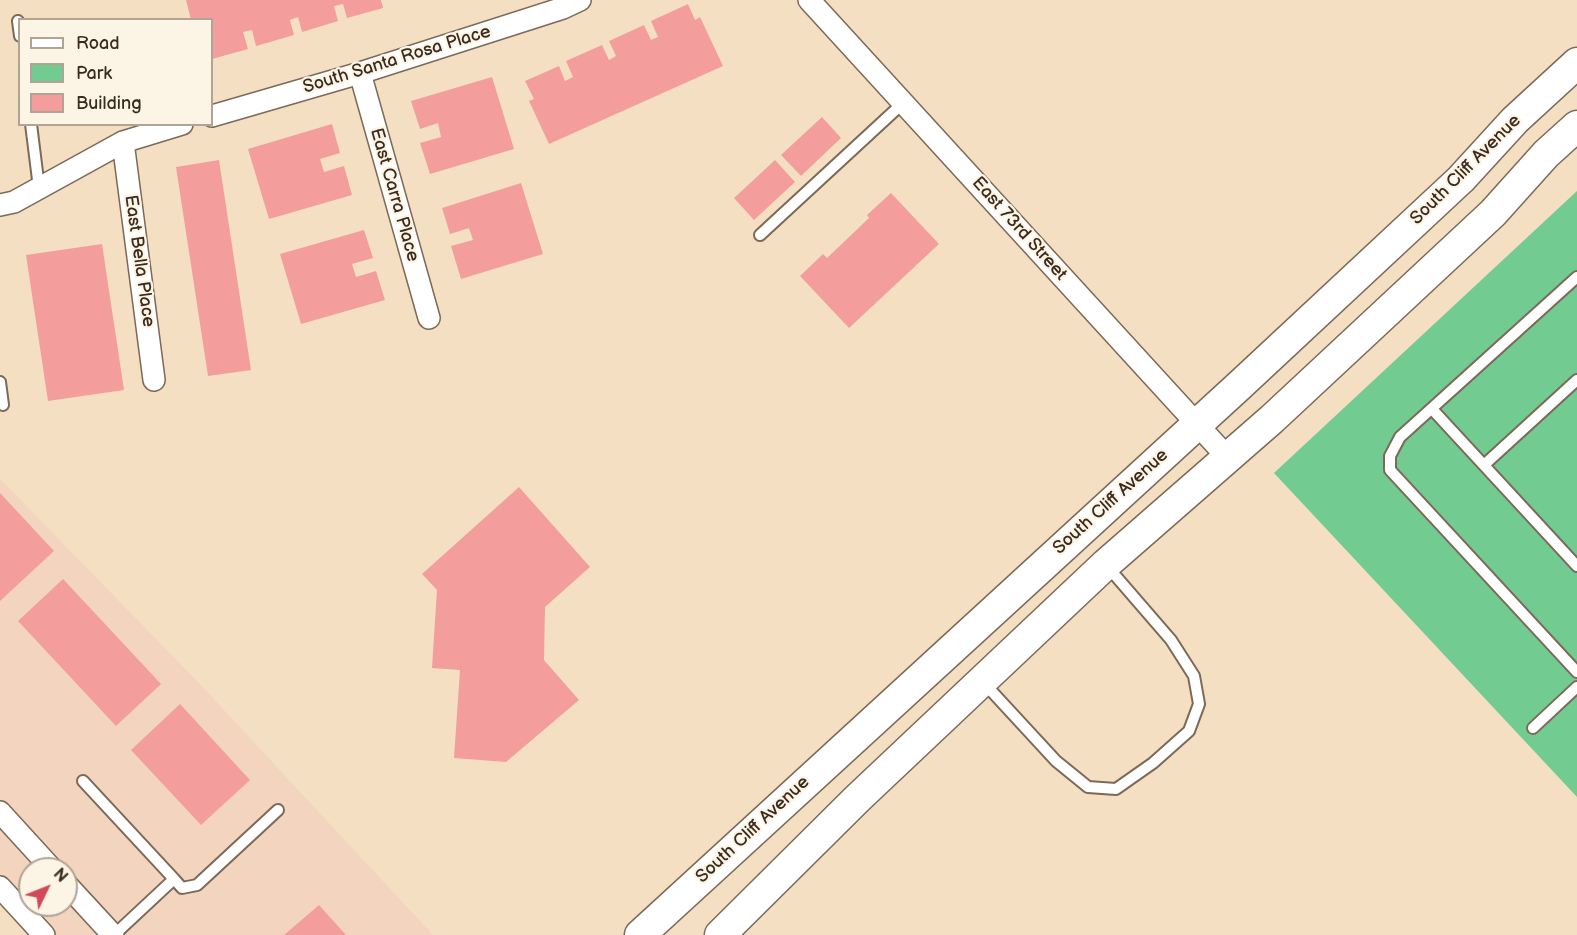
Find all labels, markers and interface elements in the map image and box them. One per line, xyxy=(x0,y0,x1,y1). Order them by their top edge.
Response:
legend xyxy=(18,18,213,126)
street label: South Santa Rosa Place xyxy=(301,21,493,99)
text: Road xyxy=(76,33,120,54)
text: Park xyxy=(76,63,112,84)
text: Building xyxy=(76,93,142,114)
street label: South Cliff Avenue xyxy=(1406,110,1526,230)
street label: East Carra Place xyxy=(365,126,423,264)
street label: East 73rd Street xyxy=(967,173,1071,285)
street label: East Bella Place xyxy=(119,194,159,328)
street label: South Cliff Avenue xyxy=(1049,445,1173,559)
street label: South Cliff Avenue xyxy=(692,772,814,888)
north arrow xyxy=(18,857,78,917)
text: N xyxy=(49,865,71,887)

